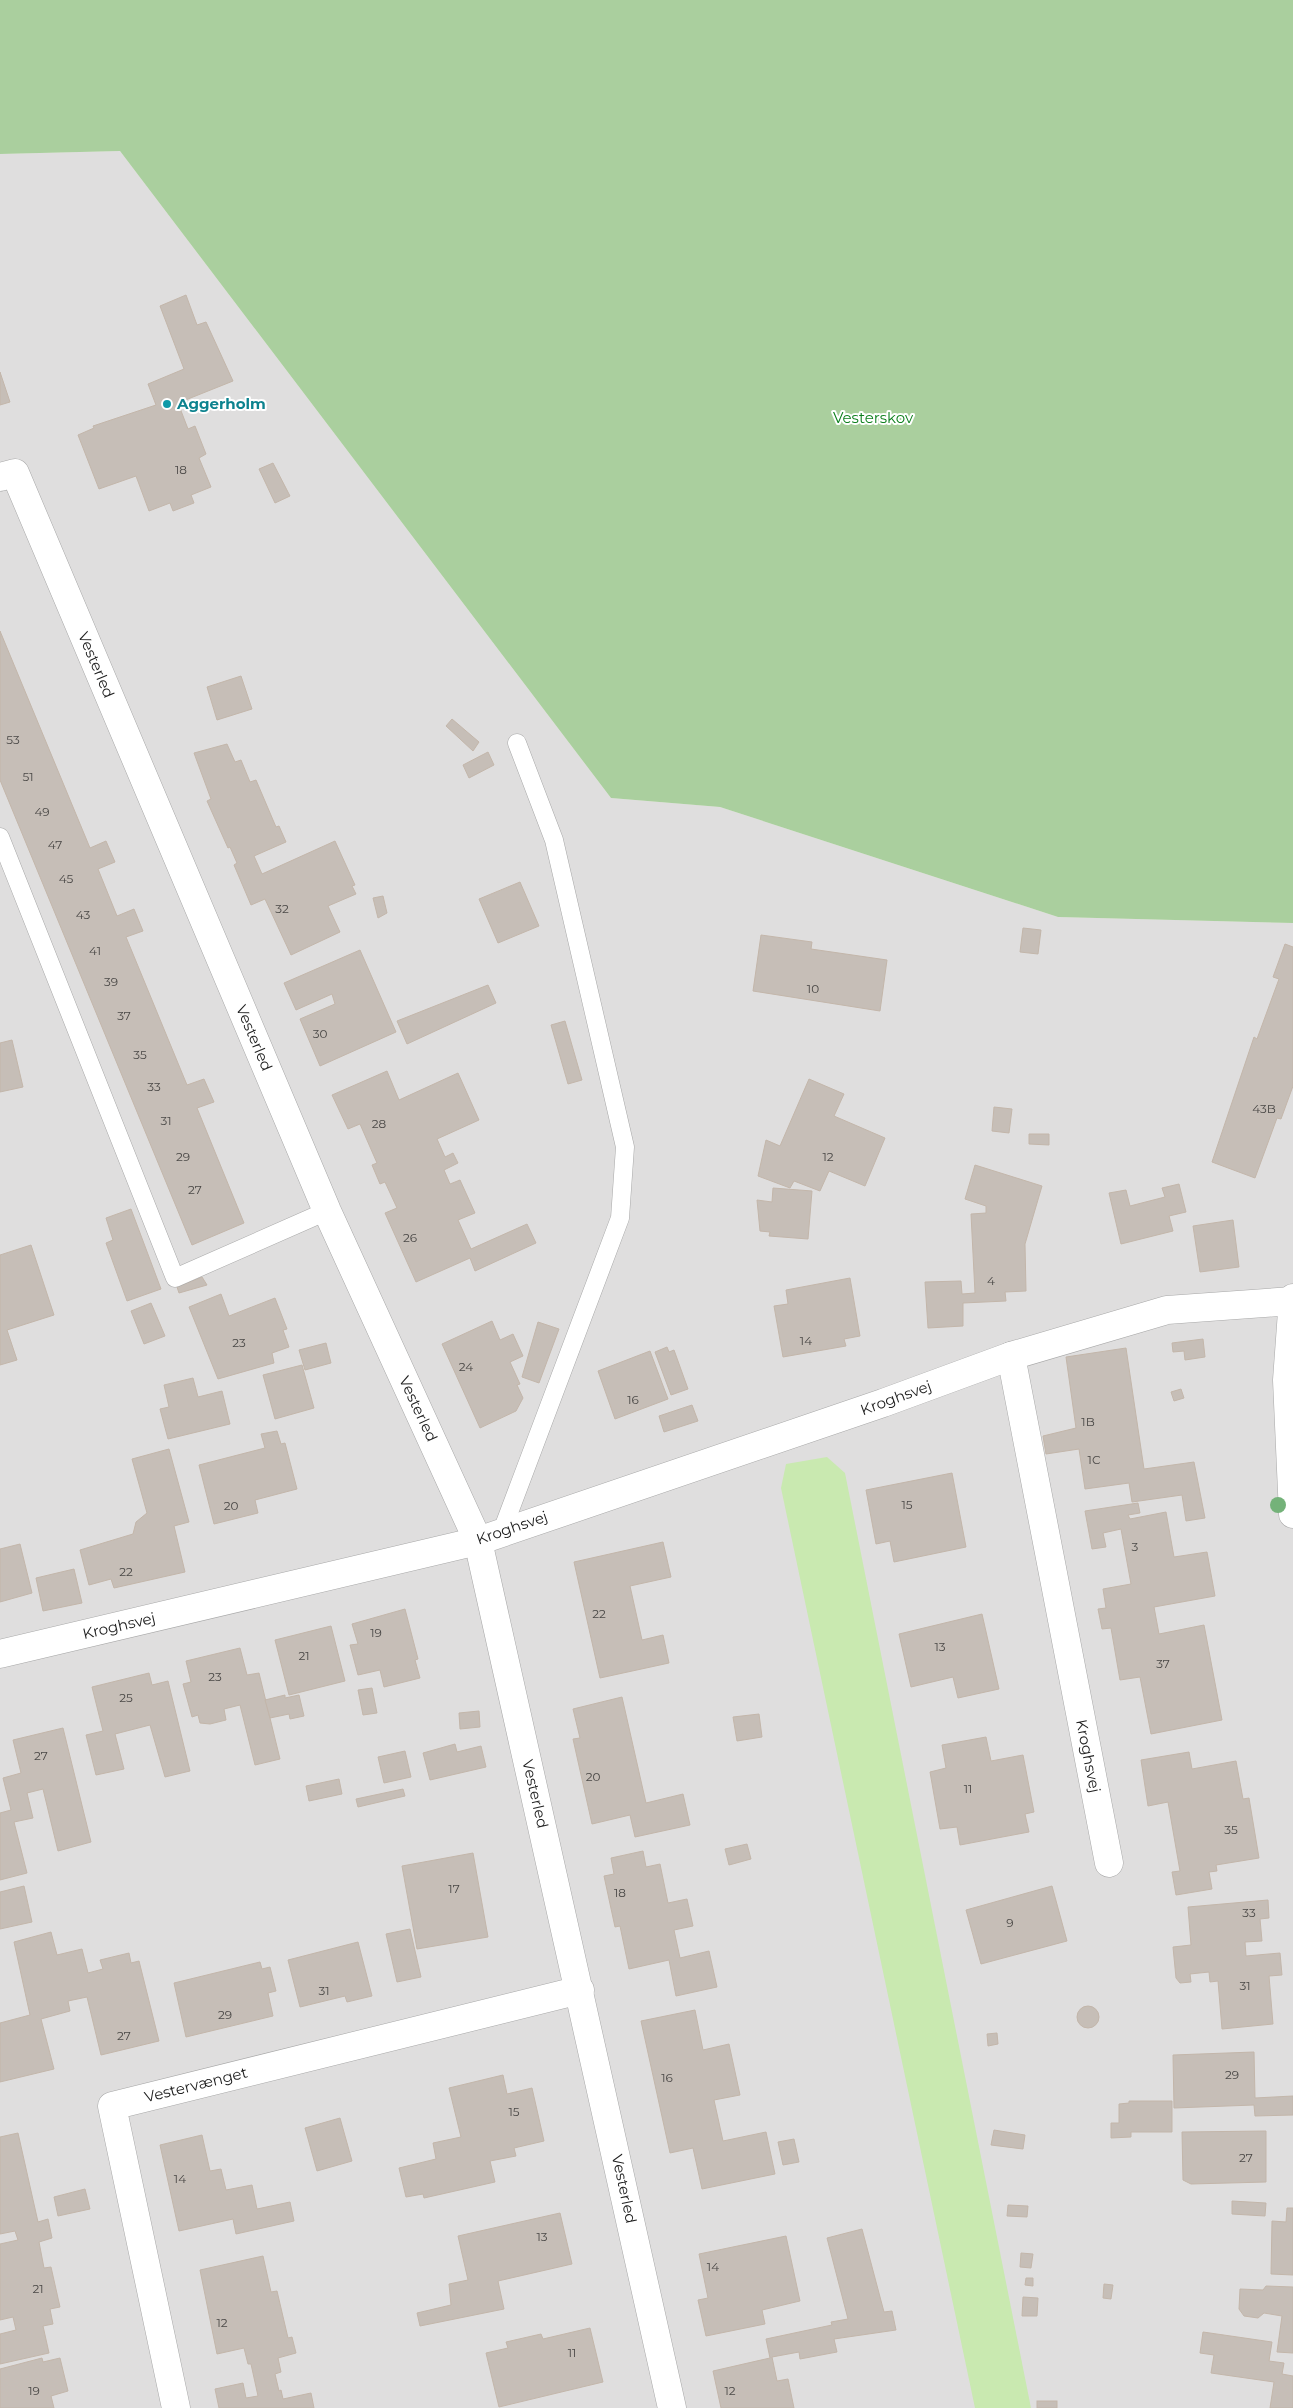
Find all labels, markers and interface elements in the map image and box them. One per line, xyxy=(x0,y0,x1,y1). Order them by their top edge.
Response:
place label: Aggerholm xyxy=(176,394,266,413)
marker: Aggerholm xyxy=(161,398,173,410)
park label: Vesterskov xyxy=(833,408,914,427)
house number: 18 xyxy=(175,462,187,477)
street label: Vesterled xyxy=(74,629,119,701)
house number: 53 xyxy=(6,732,20,747)
house number: 51 xyxy=(22,769,34,784)
house number: 49 xyxy=(34,804,50,819)
house number: 47 xyxy=(48,837,62,852)
house number: 45 xyxy=(59,871,74,886)
house number: 32 xyxy=(275,901,289,916)
house number: 43 xyxy=(76,907,90,922)
house number: 41 xyxy=(89,943,101,958)
house number: 39 xyxy=(104,974,118,989)
house number: 10 xyxy=(807,981,819,996)
street label: Vesterled xyxy=(232,1002,277,1074)
house number: 37 xyxy=(117,1008,131,1023)
house number: 30 xyxy=(313,1026,327,1041)
house number: 35 xyxy=(133,1047,147,1062)
house number: 33 xyxy=(147,1079,161,1094)
house number: 43B xyxy=(1252,1101,1276,1116)
house number: 31 xyxy=(160,1113,172,1128)
house number: 28 xyxy=(372,1116,387,1131)
house number: 29 xyxy=(176,1149,190,1164)
house number: 12 xyxy=(822,1149,834,1164)
house number: 27 xyxy=(188,1182,202,1197)
house number: 26 xyxy=(403,1230,417,1245)
house number: 4 xyxy=(987,1273,995,1288)
house number: 14 xyxy=(800,1333,812,1348)
house number: 23 xyxy=(232,1335,246,1350)
house number: 24 xyxy=(459,1359,473,1374)
street label: Vesterled xyxy=(395,1373,442,1445)
street label: Kroghsvej xyxy=(858,1376,934,1419)
house number: 16 xyxy=(627,1392,639,1407)
house number: 1B xyxy=(1081,1414,1095,1429)
house number: 1C xyxy=(1088,1452,1101,1467)
house number: 15 xyxy=(901,1497,913,1512)
house number: 20 xyxy=(224,1498,238,1513)
street label: Kroghsvej xyxy=(474,1506,550,1549)
house number: 3 xyxy=(1132,1539,1139,1554)
house number: 22 xyxy=(119,1564,133,1579)
house number: 22 xyxy=(592,1606,606,1621)
street label: Kroghsvej xyxy=(81,1608,157,1643)
house number: 19 xyxy=(370,1625,382,1640)
house number: 13 xyxy=(934,1639,946,1654)
house number: 21 xyxy=(298,1648,310,1663)
house number: 37 xyxy=(1156,1656,1170,1671)
house number: 23 xyxy=(208,1669,222,1684)
house number: 25 xyxy=(119,1690,133,1705)
street label: Kroghsvej xyxy=(1072,1718,1105,1794)
house number: 27 xyxy=(34,1748,48,1763)
street label: Vesterled xyxy=(518,1758,553,1830)
house number: 20 xyxy=(586,1769,600,1784)
house number: 11 xyxy=(964,1781,972,1796)
house number: 35 xyxy=(1224,1822,1238,1837)
house number: 17 xyxy=(448,1881,460,1896)
house number: 18 xyxy=(614,1885,626,1900)
house number: 33 xyxy=(1242,1905,1256,1920)
house number: 9 xyxy=(1006,1915,1014,1930)
house number: 31 xyxy=(1239,1978,1251,1993)
house number: 31 xyxy=(318,1983,330,1998)
house number: 29 xyxy=(218,2007,232,2022)
house number: 27 xyxy=(117,2028,131,2043)
street label: Vestervænget xyxy=(142,2063,249,2106)
house number: 29 xyxy=(1225,2067,1239,2082)
house number: 16 xyxy=(661,2070,673,2085)
house number: 15 xyxy=(508,2104,520,2119)
house number: 27 xyxy=(1239,2150,1253,2165)
street label: Vesterled xyxy=(608,2153,641,2225)
house number: 14 xyxy=(174,2171,186,2186)
house number: 13 xyxy=(536,2229,548,2244)
house number: 14 xyxy=(707,2259,719,2274)
house number: 21 xyxy=(32,2281,44,2296)
house number: 12 xyxy=(216,2315,228,2330)
house number: 11 xyxy=(568,2345,576,2360)
house number: 19 xyxy=(28,2383,40,2398)
house number: 12 xyxy=(724,2383,736,2398)

